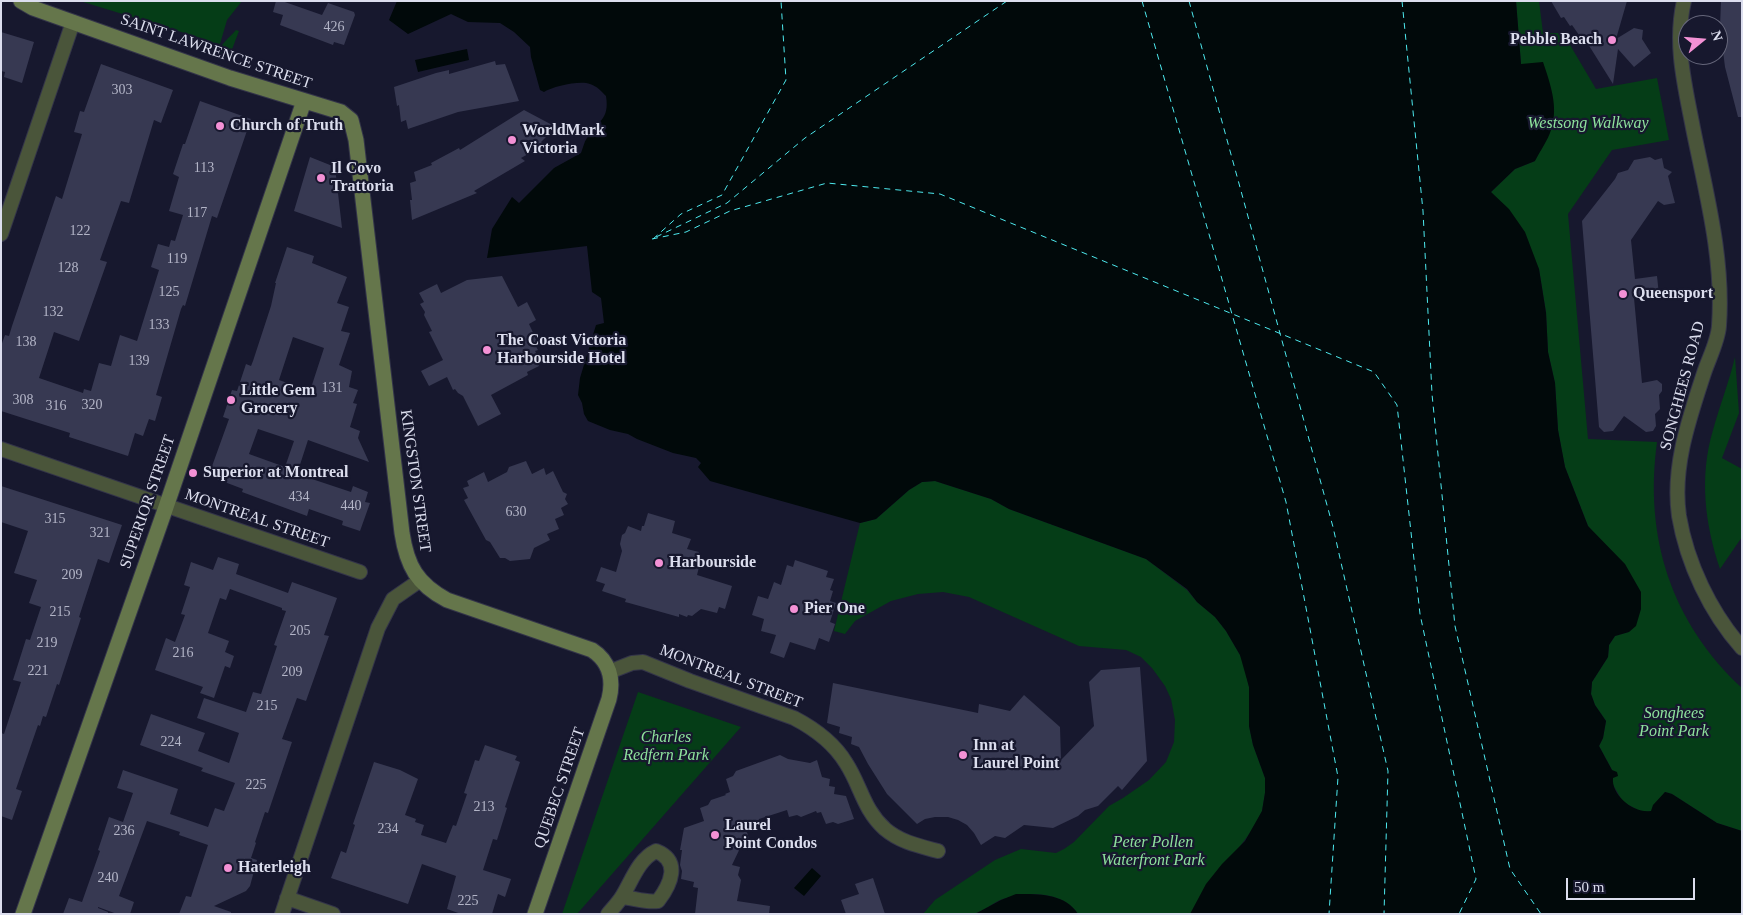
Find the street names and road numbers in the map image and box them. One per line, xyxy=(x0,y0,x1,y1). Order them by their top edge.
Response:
street label: SAINT LAWRENCE STREET xyxy=(118,10,314,94)
street label: SONGHEES ROAD xyxy=(1657,319,1709,453)
street label: KINGSTON STREET xyxy=(395,408,435,554)
street label: SUPERIOR STREET xyxy=(116,433,180,571)
street label: MONTREAL STREET xyxy=(182,485,332,553)
street label: MONTREAL STREET xyxy=(657,641,805,713)
street label: QUEBEC STREET xyxy=(530,725,590,851)

